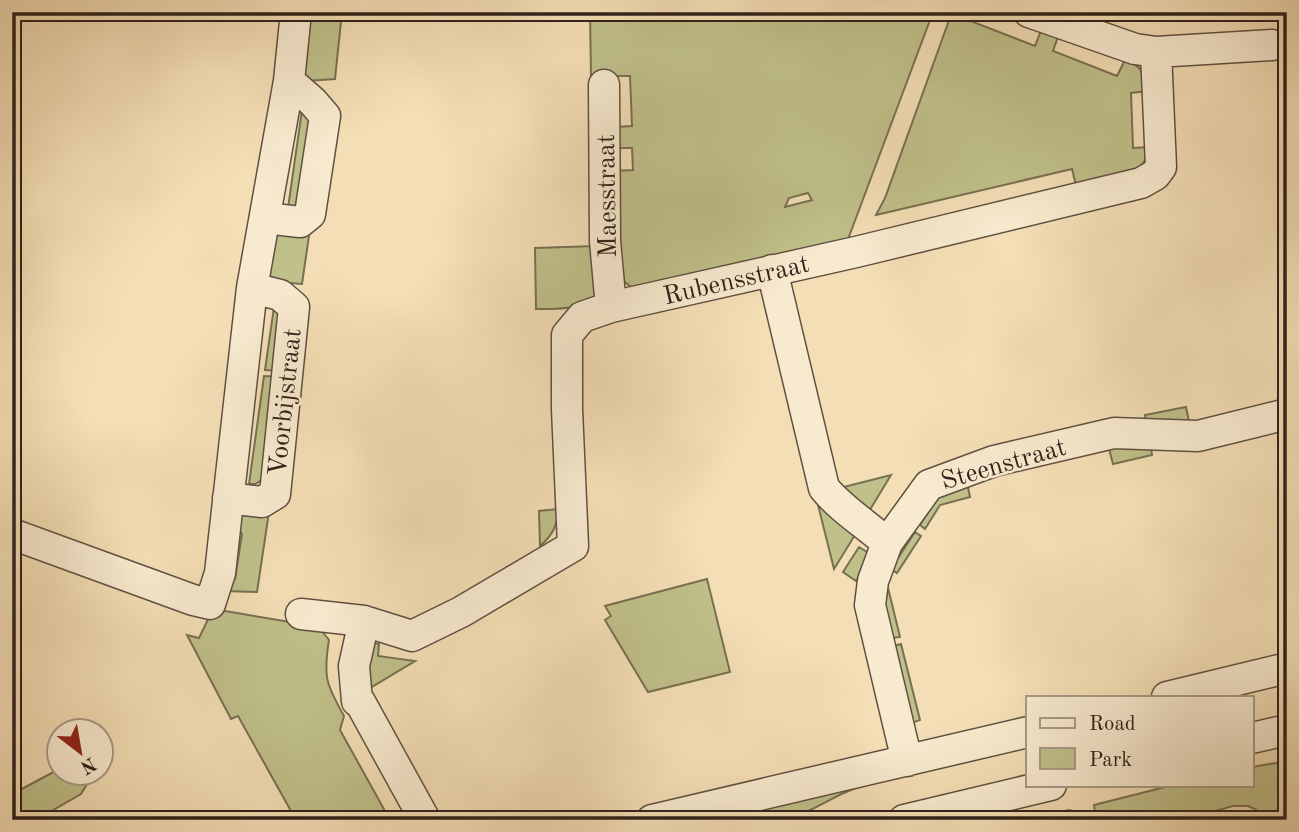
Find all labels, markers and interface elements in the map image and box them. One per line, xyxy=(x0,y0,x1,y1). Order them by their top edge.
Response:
street label: Maesstraat xyxy=(594,134,622,258)
street label: Rubensstraat xyxy=(661,252,812,310)
street label: Voorbijstraat xyxy=(265,327,307,477)
street label: Steenstraat xyxy=(938,435,1069,495)
legend xyxy=(1026,696,1254,786)
text: Road xyxy=(1089,714,1136,735)
north arrow xyxy=(46,716,116,786)
text: Park xyxy=(1089,750,1132,771)
text: N xyxy=(76,753,99,777)

